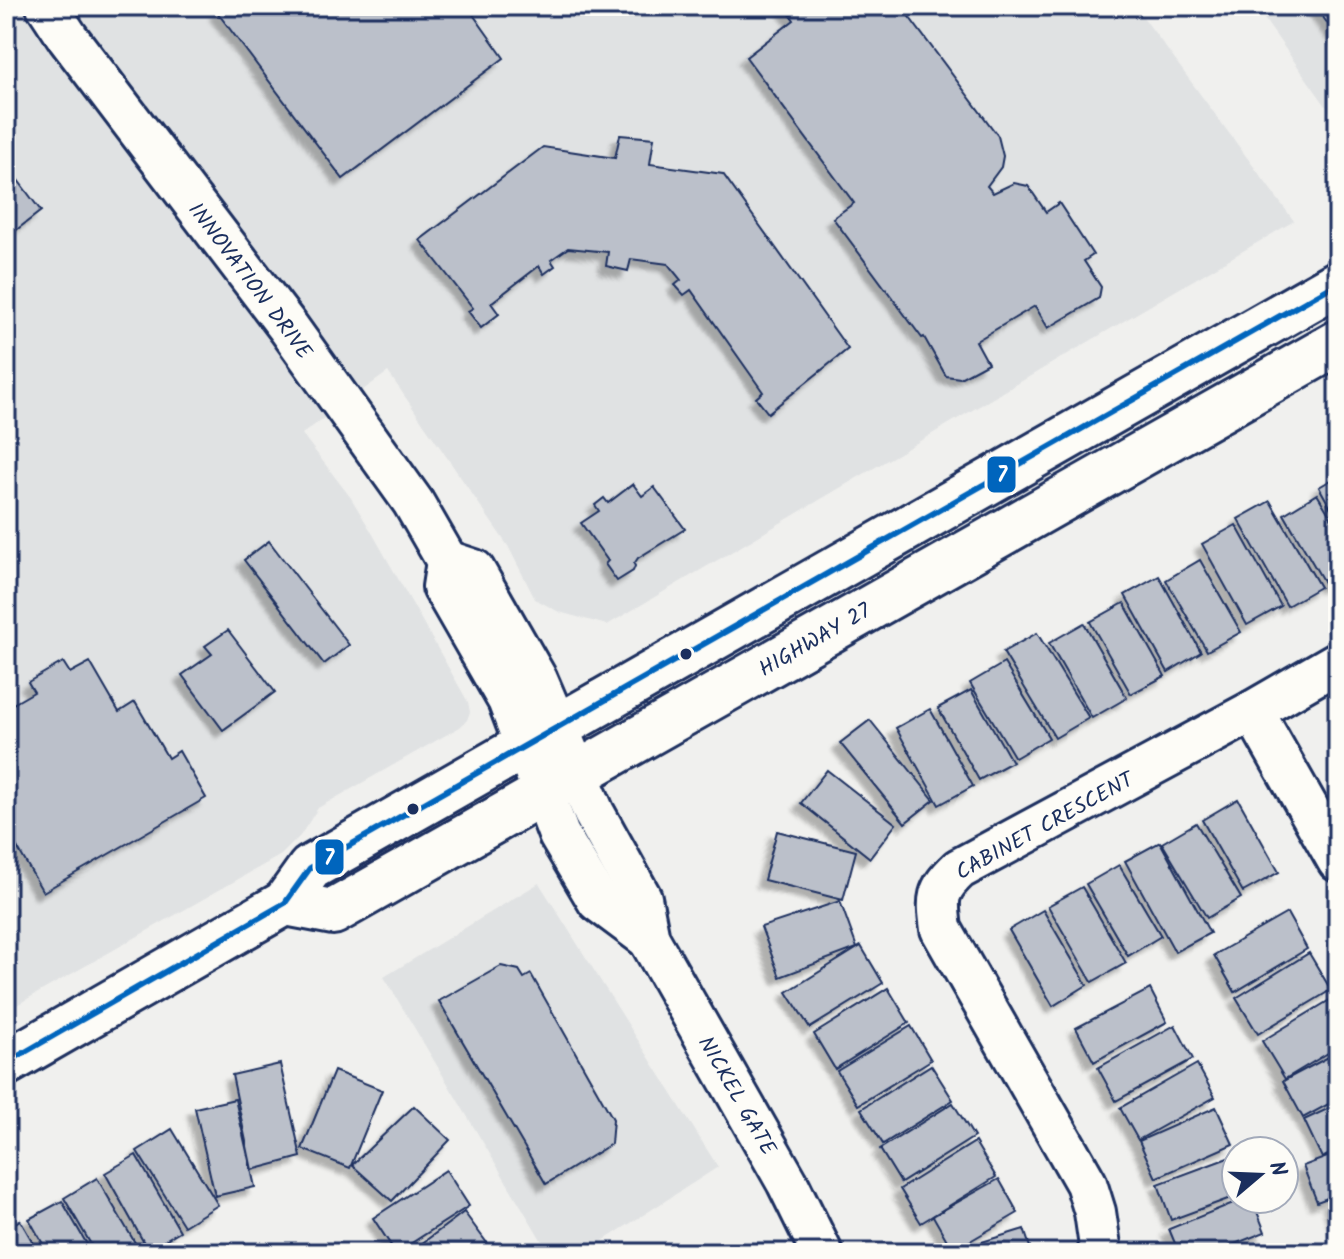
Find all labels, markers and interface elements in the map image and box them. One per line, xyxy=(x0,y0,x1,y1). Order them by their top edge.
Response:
street label: INNOVATION DRIVE xyxy=(178,195,321,369)
line badge: 7 xyxy=(986,455,1017,494)
text: 7 xyxy=(997,459,1008,494)
street label: HIGHWAY 27 xyxy=(752,594,879,688)
unlabelled marker xyxy=(678,646,694,662)
street label: CABINET CRESCENT xyxy=(950,763,1143,891)
unlabelled marker xyxy=(405,801,421,817)
line badge: 7 xyxy=(314,838,345,876)
text: 7 xyxy=(324,842,335,877)
street label: NICKEL GATE xyxy=(687,1030,785,1164)
north arrow xyxy=(1220,1135,1300,1215)
text: N xyxy=(1258,1157,1295,1182)

